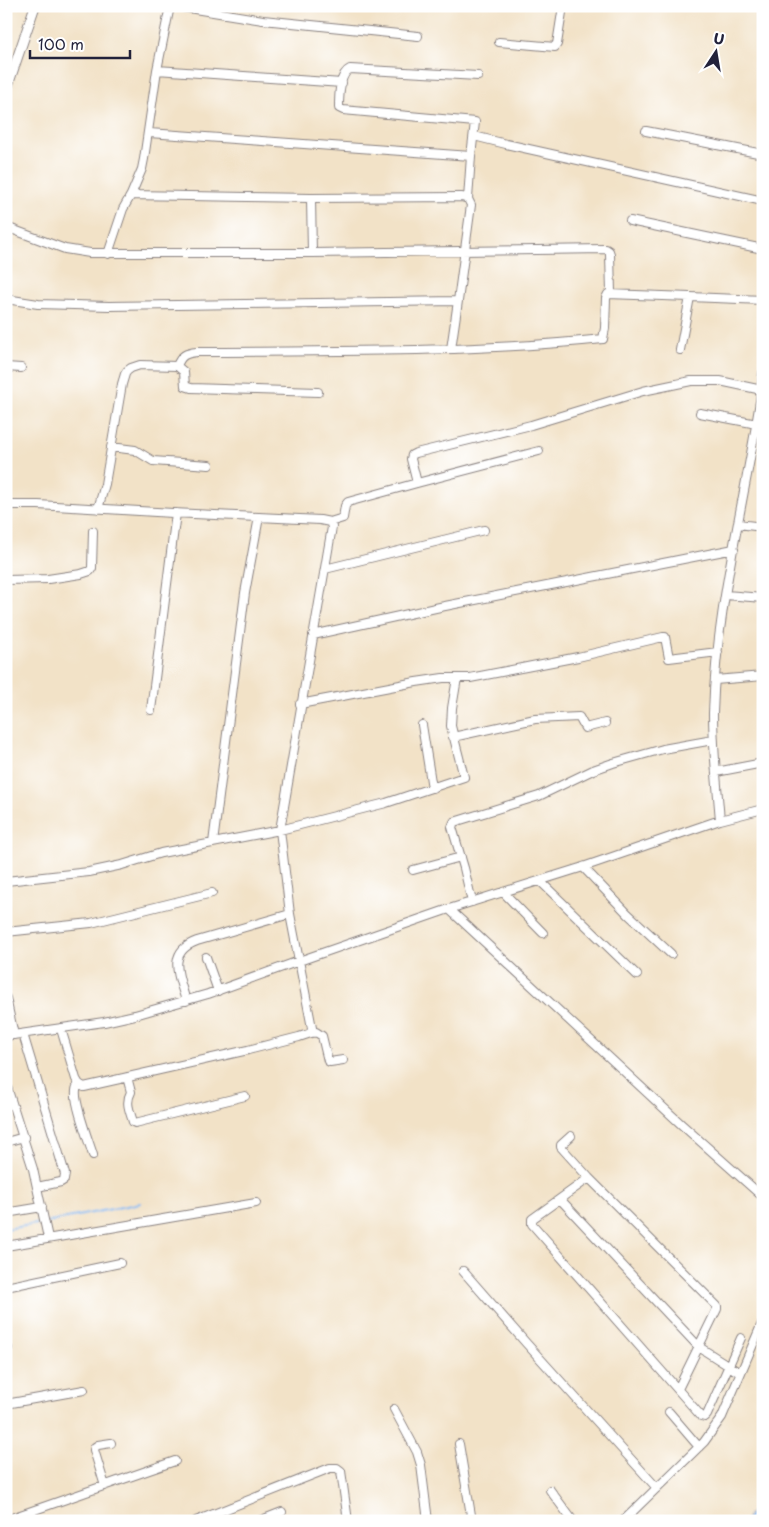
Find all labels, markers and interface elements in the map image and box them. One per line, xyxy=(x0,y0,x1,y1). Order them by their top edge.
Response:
text: U xyxy=(711,27,726,50)
scale bar xyxy=(30,28,130,60)
north arrow xyxy=(692,28,742,78)
text: 100 m xyxy=(38,32,84,55)

